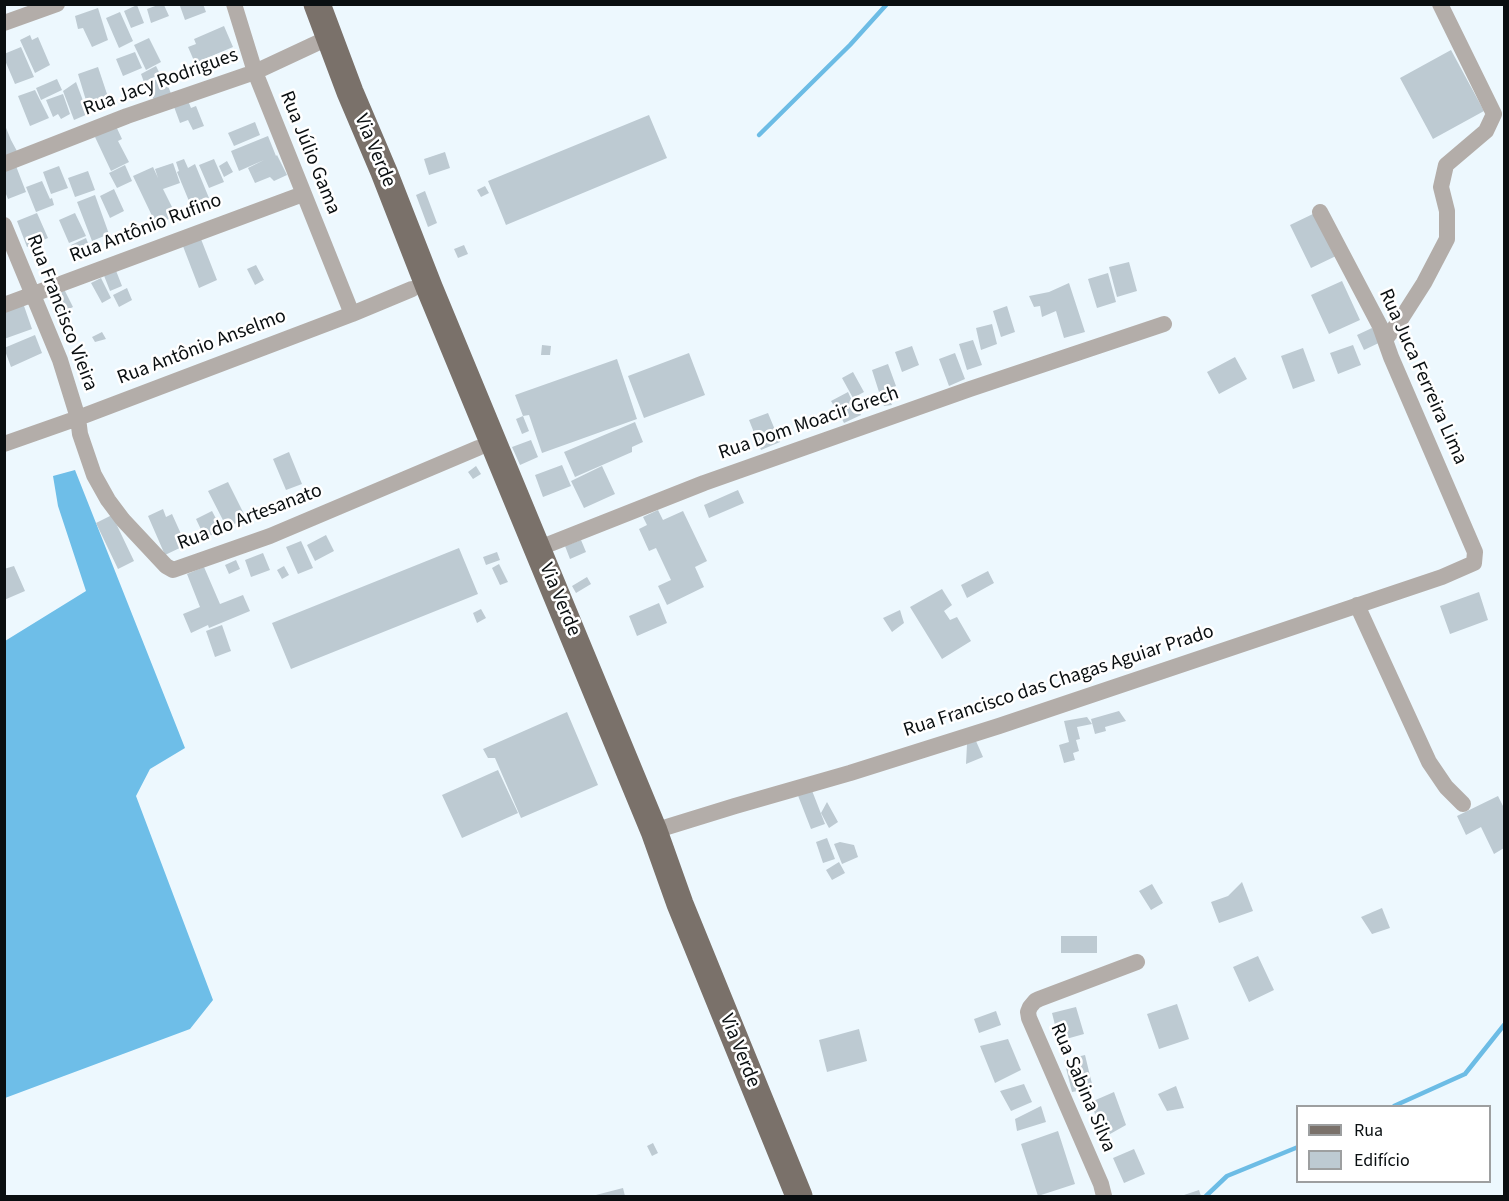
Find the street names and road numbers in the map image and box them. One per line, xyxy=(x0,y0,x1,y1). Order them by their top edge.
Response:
street label: Rua Jacy Rodrigues xyxy=(80,44,242,122)
street label: Rua Júlio Gama xyxy=(273,88,345,218)
street label: Via Verde xyxy=(348,111,400,191)
street label: Rua Antônio Rufino xyxy=(67,189,225,269)
street label: Rua Francisco Vieira xyxy=(20,231,102,395)
street label: Rua Juca Ferreira Lima xyxy=(1372,285,1472,469)
street label: Rua Antônio Anselmo xyxy=(114,305,290,391)
street label: Rua Dom Moacir Grech xyxy=(716,382,902,466)
street label: Rua do Artesanato xyxy=(174,479,326,557)
street label: Via Verde xyxy=(533,560,585,640)
street label: Rua Francisco das Chagas Aguiar Prado xyxy=(901,620,1217,744)
street label: Via Verde xyxy=(713,1011,765,1091)
street label: Rua Sabina Silva xyxy=(1044,1020,1120,1156)

